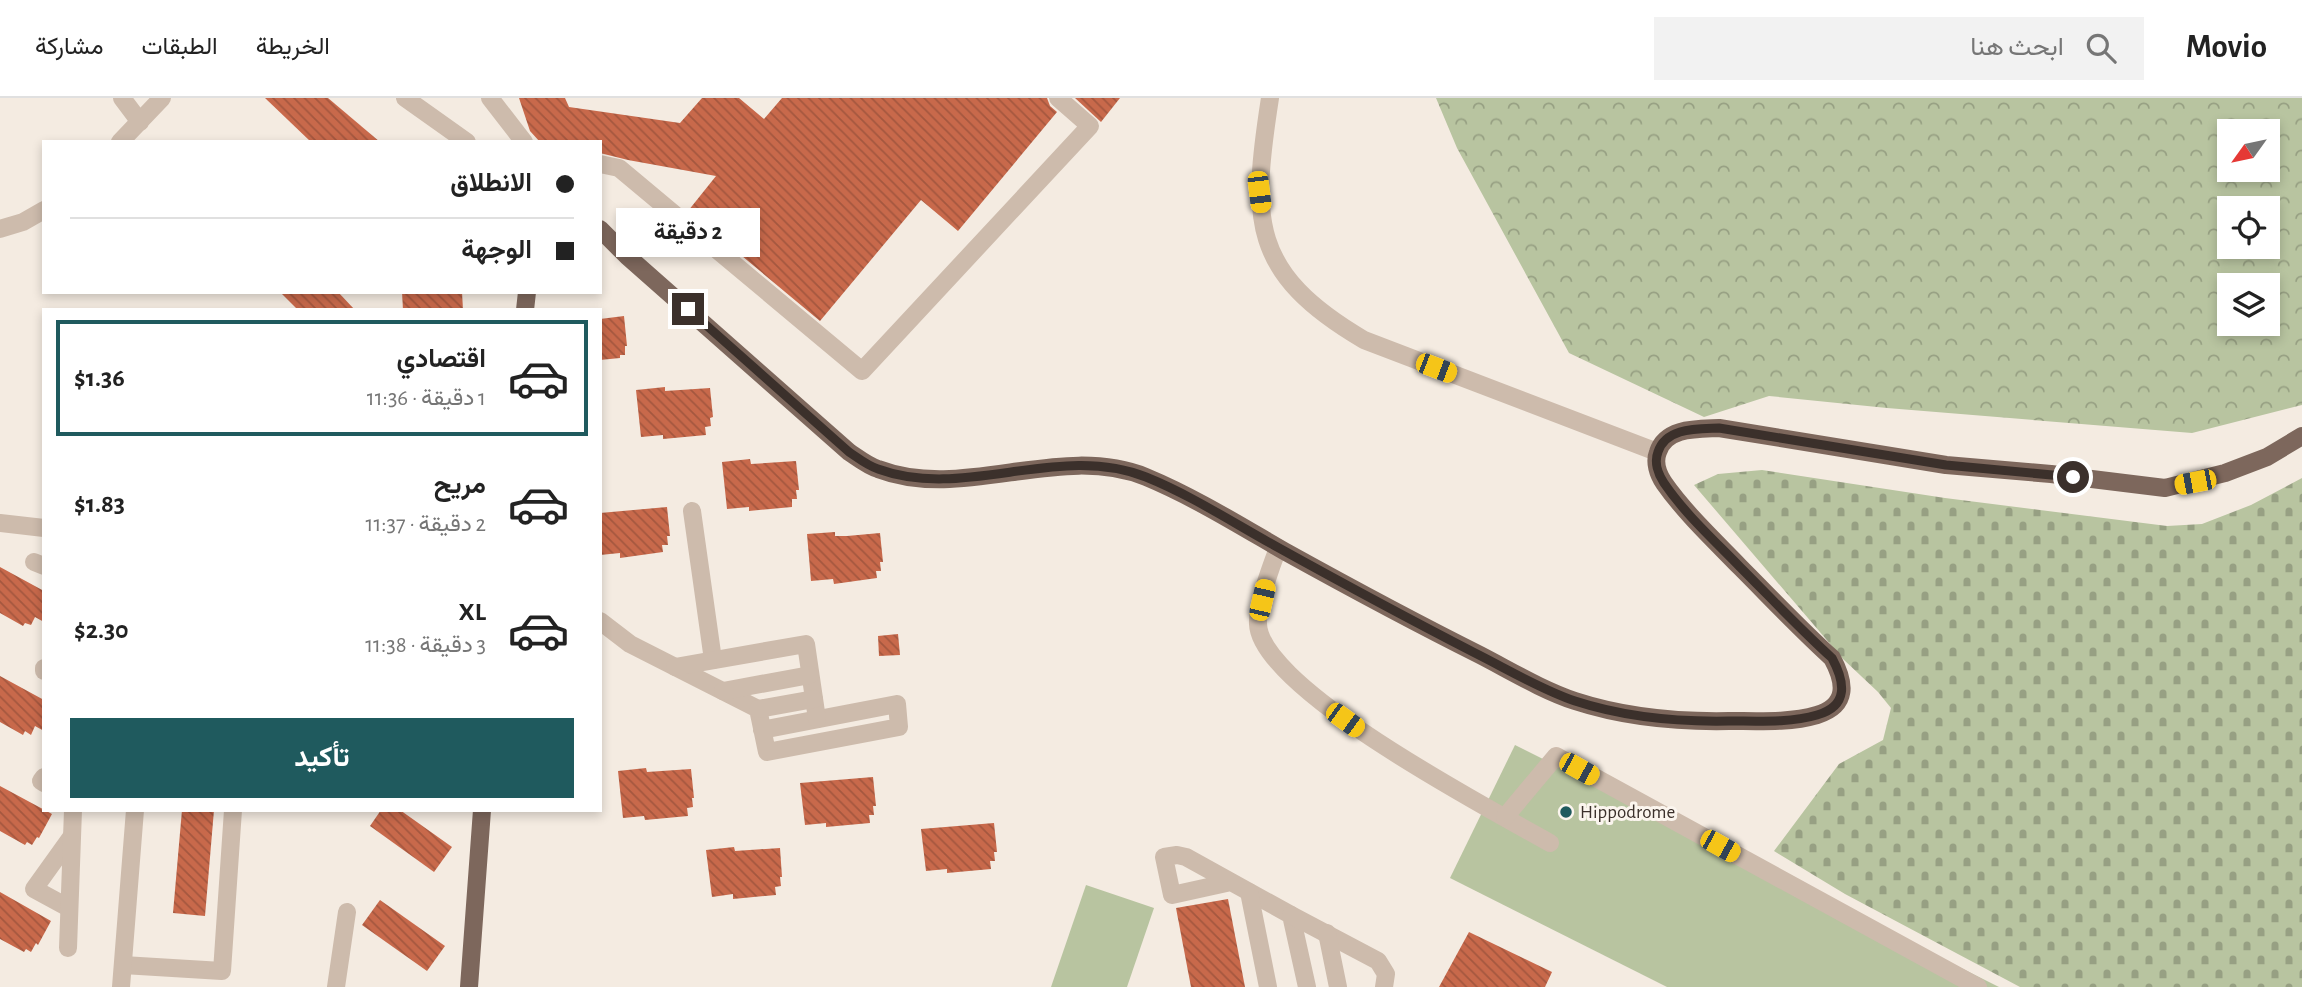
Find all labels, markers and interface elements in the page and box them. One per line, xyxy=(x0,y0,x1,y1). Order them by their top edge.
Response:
search box xyxy=(1654,17,2144,80)
icon: search xyxy=(2082,29,2120,67)
text: Movio xyxy=(2186,31,2267,64)
text: ابحث هنا xyxy=(1970,34,2064,60)
text: مشاركة xyxy=(35,35,103,59)
text: الطبقات xyxy=(141,35,218,59)
text: الخريطة xyxy=(256,35,330,59)
north arrow xyxy=(2217,119,2280,182)
map controls xyxy=(2217,119,2280,336)
text: الانطلاق xyxy=(450,170,532,196)
car xyxy=(1247,170,1272,214)
button: locate xyxy=(2217,196,2280,259)
callout: 2 دقيقة xyxy=(616,208,760,256)
text: 2 دقيقة xyxy=(654,221,722,244)
text: الوجهة xyxy=(461,237,532,263)
button: layers xyxy=(2217,273,2280,336)
route end xyxy=(672,293,704,325)
text: اقتصادي xyxy=(397,346,486,372)
icon: car xyxy=(507,347,570,410)
car xyxy=(1413,351,1460,385)
text: $1.36 xyxy=(74,365,125,391)
text: 1 دقيقة · 11:36 xyxy=(367,387,486,410)
route start xyxy=(2057,461,2089,493)
car xyxy=(2173,468,2218,496)
text: مريح xyxy=(434,472,486,498)
icon: car xyxy=(507,473,570,536)
text: $1.83 xyxy=(74,491,125,517)
text: 2 دقيقة · 11:37 xyxy=(365,513,486,536)
car xyxy=(1248,577,1277,623)
text: XL xyxy=(459,599,486,625)
icon: car xyxy=(507,599,570,662)
text: $2.30 xyxy=(74,617,129,643)
text: 3 دقيقة · 11:38 xyxy=(365,634,486,657)
car xyxy=(1322,699,1369,741)
button: تأكيد xyxy=(70,718,574,798)
car xyxy=(1556,750,1603,788)
place label: Hippodrome xyxy=(1580,803,1675,822)
marker: Hippodrome xyxy=(1558,804,1574,820)
car xyxy=(1697,827,1744,865)

